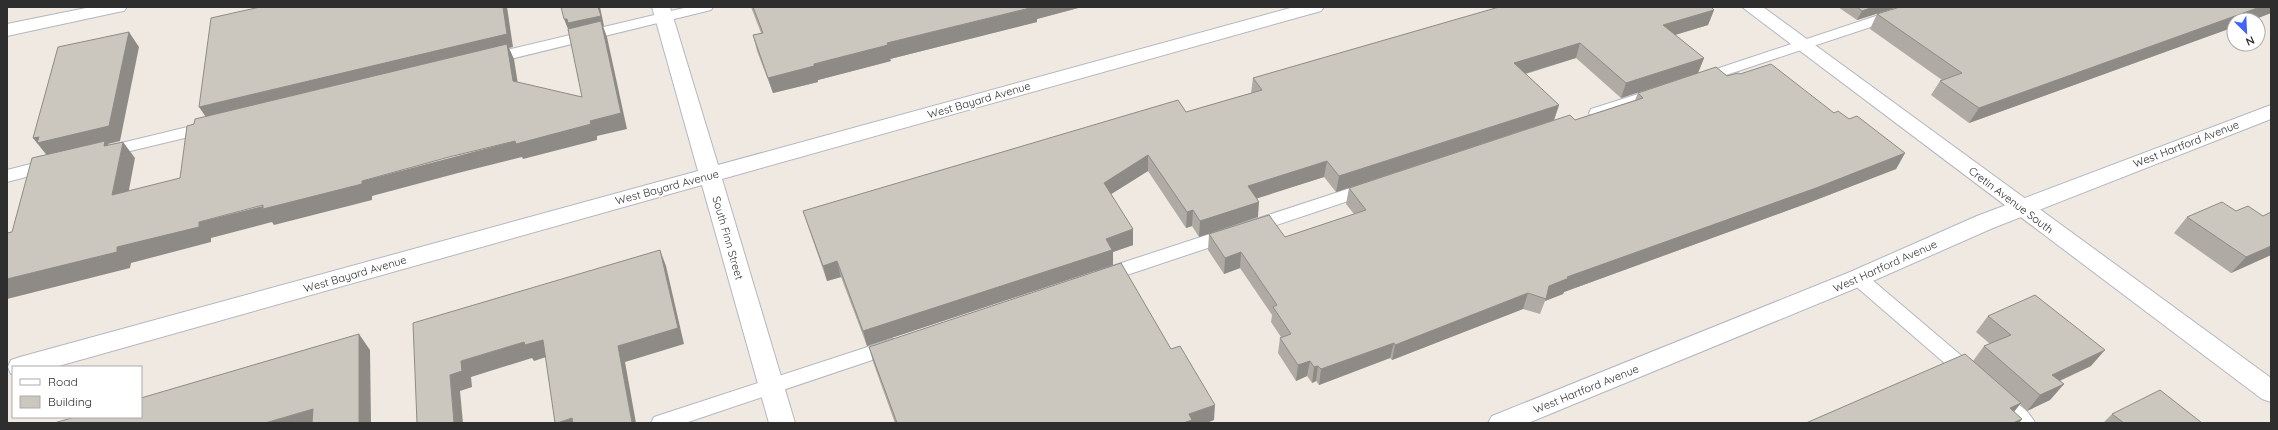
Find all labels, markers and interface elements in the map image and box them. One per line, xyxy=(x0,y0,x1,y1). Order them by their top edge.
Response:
north arrow xyxy=(2226,12,2266,52)
text: N xyxy=(2244,33,2257,49)
street label: West Bayard Avenue xyxy=(926,79,1032,121)
street label: West Hartford Avenue xyxy=(2131,117,2241,171)
street label: Cretin Avenue South xyxy=(1966,164,2056,236)
street label: West Bayard Avenue xyxy=(614,166,720,208)
street label: South Finn Street xyxy=(709,195,747,282)
street label: West Hartford Avenue xyxy=(1831,237,1939,295)
street label: West Bayard Avenue xyxy=(302,253,408,295)
street label: West Hartford Avenue xyxy=(1531,361,1641,417)
legend xyxy=(12,366,142,418)
text: Road xyxy=(48,374,78,389)
text: Building xyxy=(48,394,92,409)

